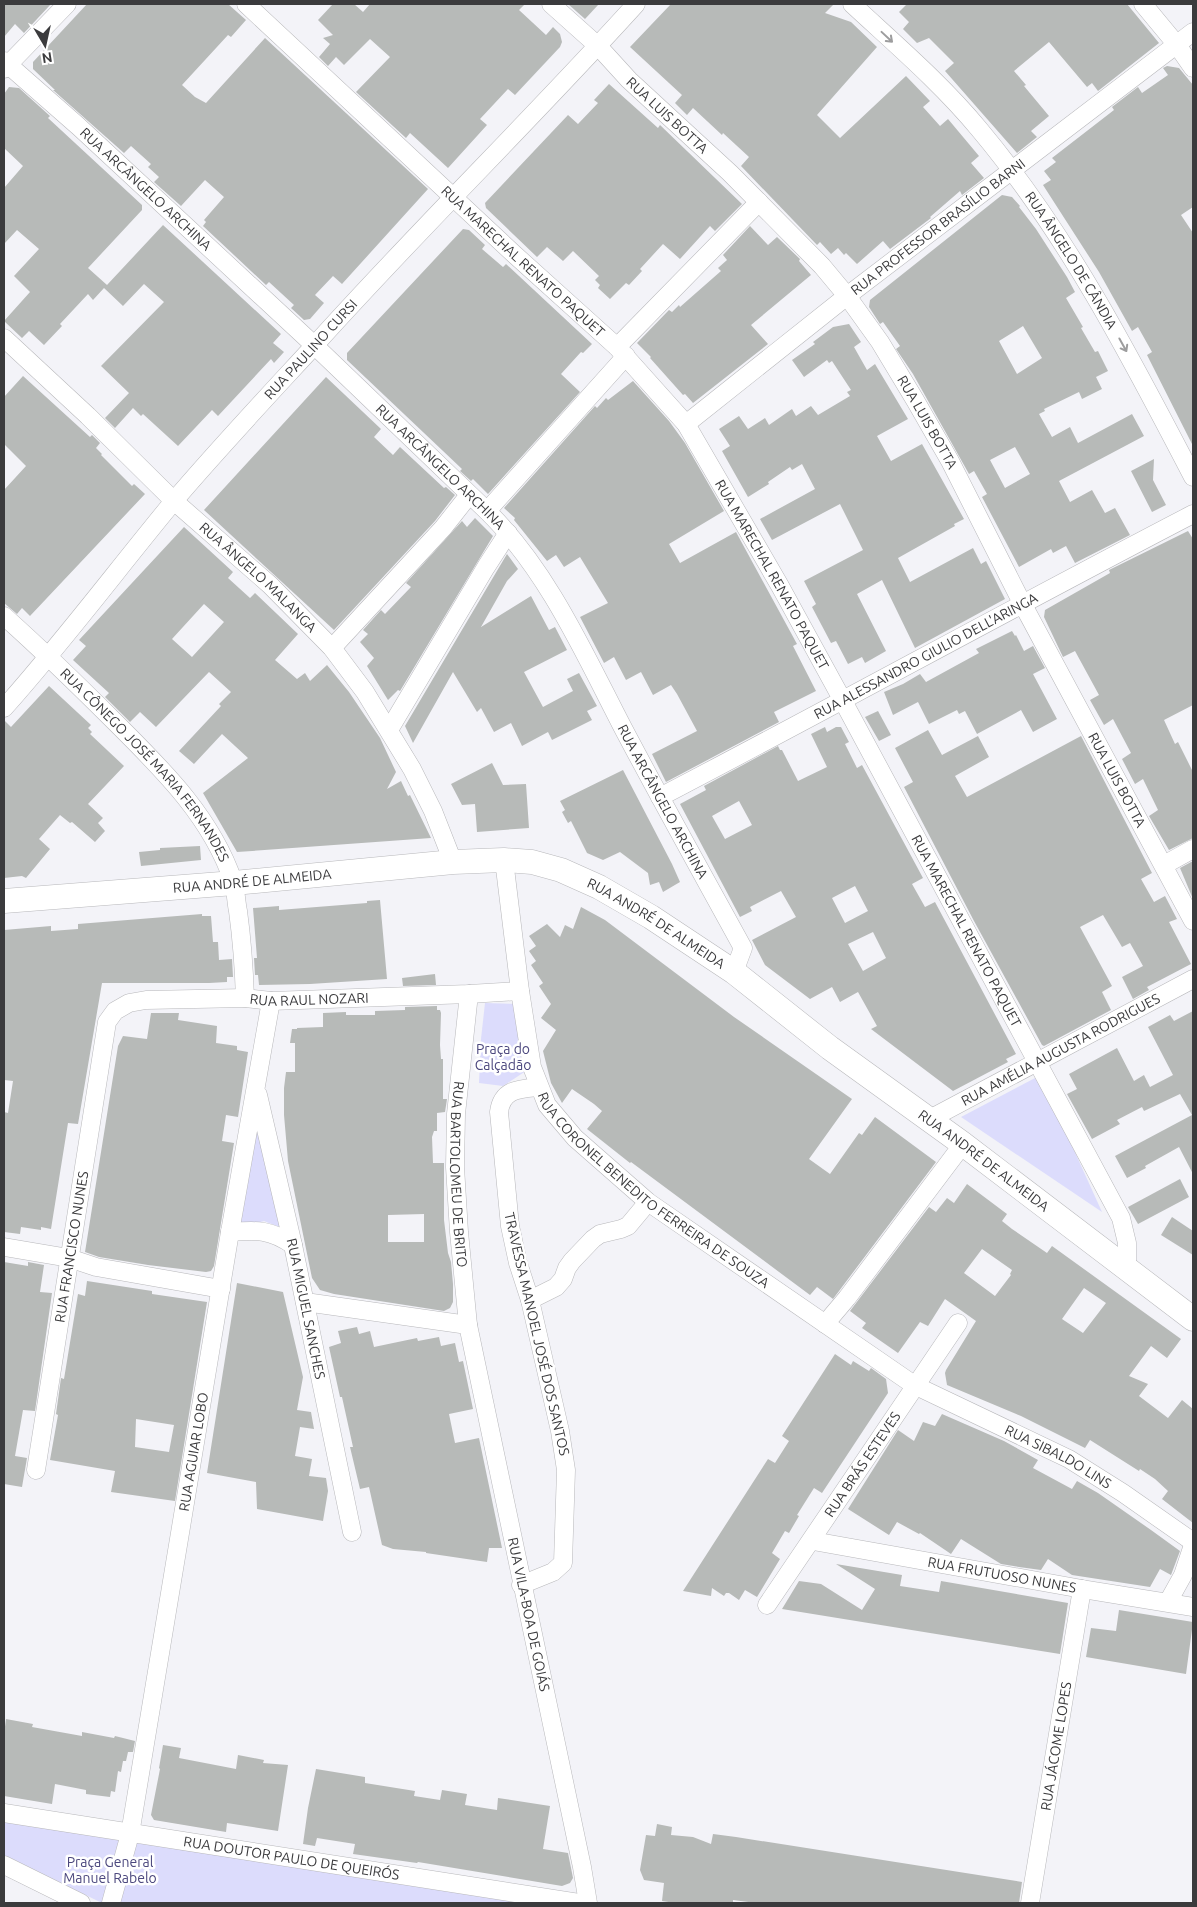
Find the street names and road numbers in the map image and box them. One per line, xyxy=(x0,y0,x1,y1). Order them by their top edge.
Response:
street label: RUA LUIS BOTTA xyxy=(623,74,711,157)
street label: RUA ARCÂNGELO ARCHINA xyxy=(77,124,215,254)
street label: RUA PROFESSOR BRASÍLIO BARNI xyxy=(848,155,1028,298)
street label: RUA MARECHAL RENATO PAQUET xyxy=(438,182,608,340)
street label: RUA ÂNGELO DE CÂNDIA xyxy=(1022,189,1120,332)
street label: RUA PAULINO CURSI xyxy=(261,296,360,402)
street label: RUA LUIS BOTTA xyxy=(894,373,961,471)
street label: RUA ARCÂNGELO ARCHINA xyxy=(373,401,508,533)
street label: RUA MARECHAL RENATO PAQUET xyxy=(712,477,832,672)
street label: RUA ÂNGELO MALANGA xyxy=(196,519,320,635)
street label: RUA ALESSANDRO GIULIO DELL'ARINGA xyxy=(811,589,1040,722)
street label: RUA CÔNEGO JOSÉ MARIA FERNANDES xyxy=(57,665,232,864)
street label: RUA ARCÂNGELO ARCHINA xyxy=(615,722,711,881)
street label: RUA LUIS BOTTA xyxy=(1085,730,1149,830)
street label: RUA MARECHAL RENATO PAQUET xyxy=(908,832,1025,1030)
street label: RUA ANDRÉ DE ALMEIDA xyxy=(172,866,332,896)
street label: RUA ANDRÉ DE ALMEIDA xyxy=(585,875,728,972)
street label: RUA RAUL NOZARI xyxy=(249,990,369,1009)
street label: RUA AMÉLIA AUGUSTA RODRIGUES xyxy=(958,990,1163,1109)
street label: RUA BARTOLOMEU DE BRITO xyxy=(447,1080,470,1268)
street label: RUA CORONEL BENEDITO FERREIRA DE SOUZA xyxy=(535,1090,772,1291)
street label: RUA ANDRÉ DE ALMEIDA xyxy=(915,1106,1052,1215)
street label: RUA FRANCISCO NUNES xyxy=(51,1170,91,1324)
street label: TRAVESSA MANOEL JOSÉ DOS SANTOS xyxy=(501,1211,574,1457)
street label: RUA MIGUEL SANCHES xyxy=(284,1237,328,1381)
street label: RUA AGUIAR LOBO xyxy=(176,1391,211,1513)
street label: RUA BRÁS ESTEVES xyxy=(821,1409,904,1520)
street label: RUA SIBALDO LINS xyxy=(1002,1422,1114,1492)
street label: RUA VILA-BOA DE GOIÁS xyxy=(505,1536,553,1693)
street label: RUA FRUTUOSO NUNES xyxy=(926,1554,1078,1596)
street label: RUA JÁCOME LOPES xyxy=(1037,1681,1075,1812)
street label: RUA DOUTOR PAULO DE QUEIRÓS xyxy=(182,1833,401,1883)

